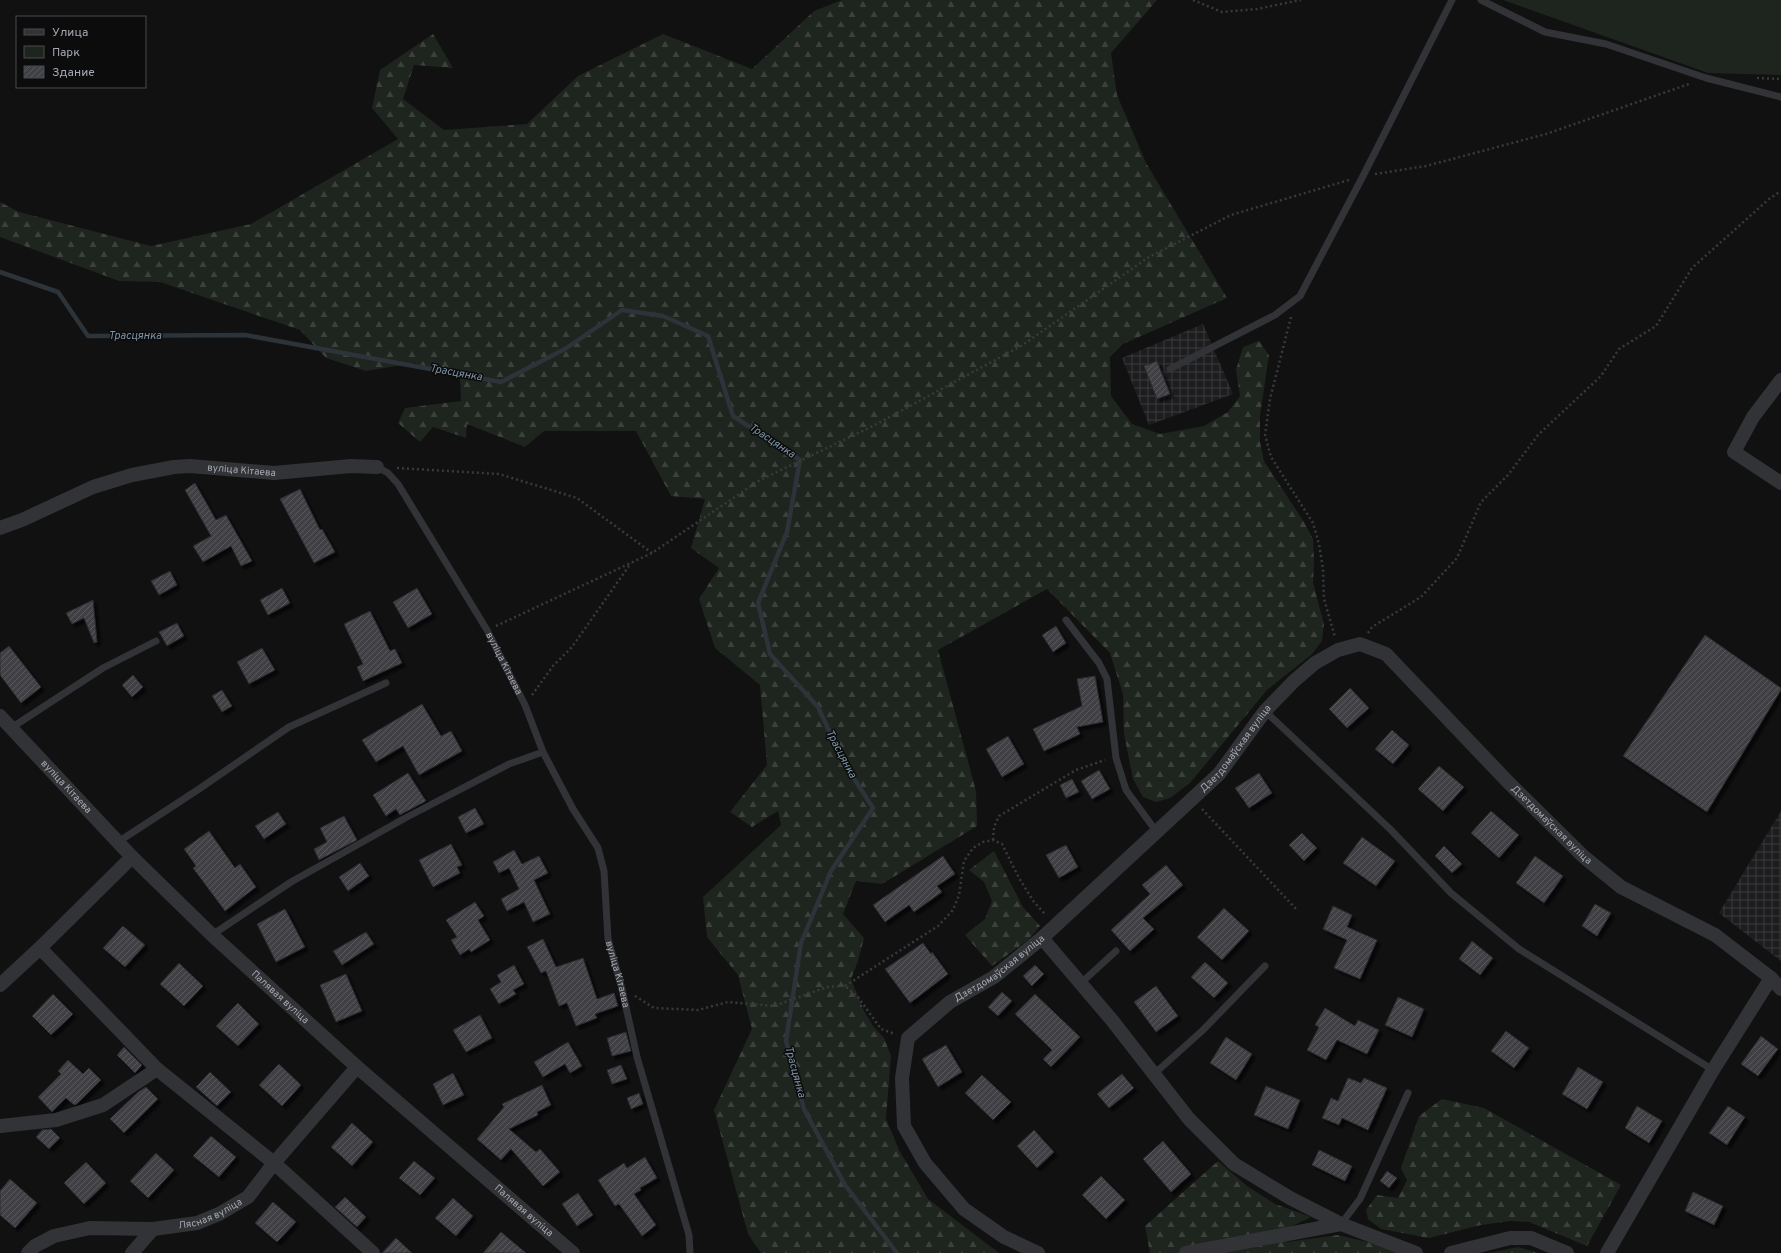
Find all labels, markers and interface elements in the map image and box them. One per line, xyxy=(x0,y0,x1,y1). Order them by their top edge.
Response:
legend xyxy=(16,16,146,88)
text: Улица xyxy=(52,25,88,41)
text: Парк xyxy=(52,45,80,61)
text: Здание xyxy=(52,65,95,81)
water label: Трасцянка xyxy=(109,329,162,343)
water label: Трасцянка xyxy=(429,362,484,385)
water label: Трасцянка xyxy=(746,420,798,462)
street label: вуліца Кітаева xyxy=(207,461,276,480)
street label: вуліца Кітаева xyxy=(483,630,525,697)
street label: Дзетдомаўская вуліца xyxy=(1197,702,1274,795)
water label: Трасцянка xyxy=(822,727,860,781)
street label: вуліца Кітаева xyxy=(38,757,95,816)
street label: Дзетдомаўская вуліца xyxy=(1508,782,1594,867)
street label: Дзетдомаўская вуліца xyxy=(952,932,1047,1005)
street label: вуліца Кітаева xyxy=(602,939,632,1009)
street label: Палявая вуліца xyxy=(249,967,312,1027)
water label: Трасцянка xyxy=(781,1045,809,1100)
street label: Палявая вуліца xyxy=(492,1182,556,1240)
street label: Лясная вуліца xyxy=(177,1195,245,1232)

